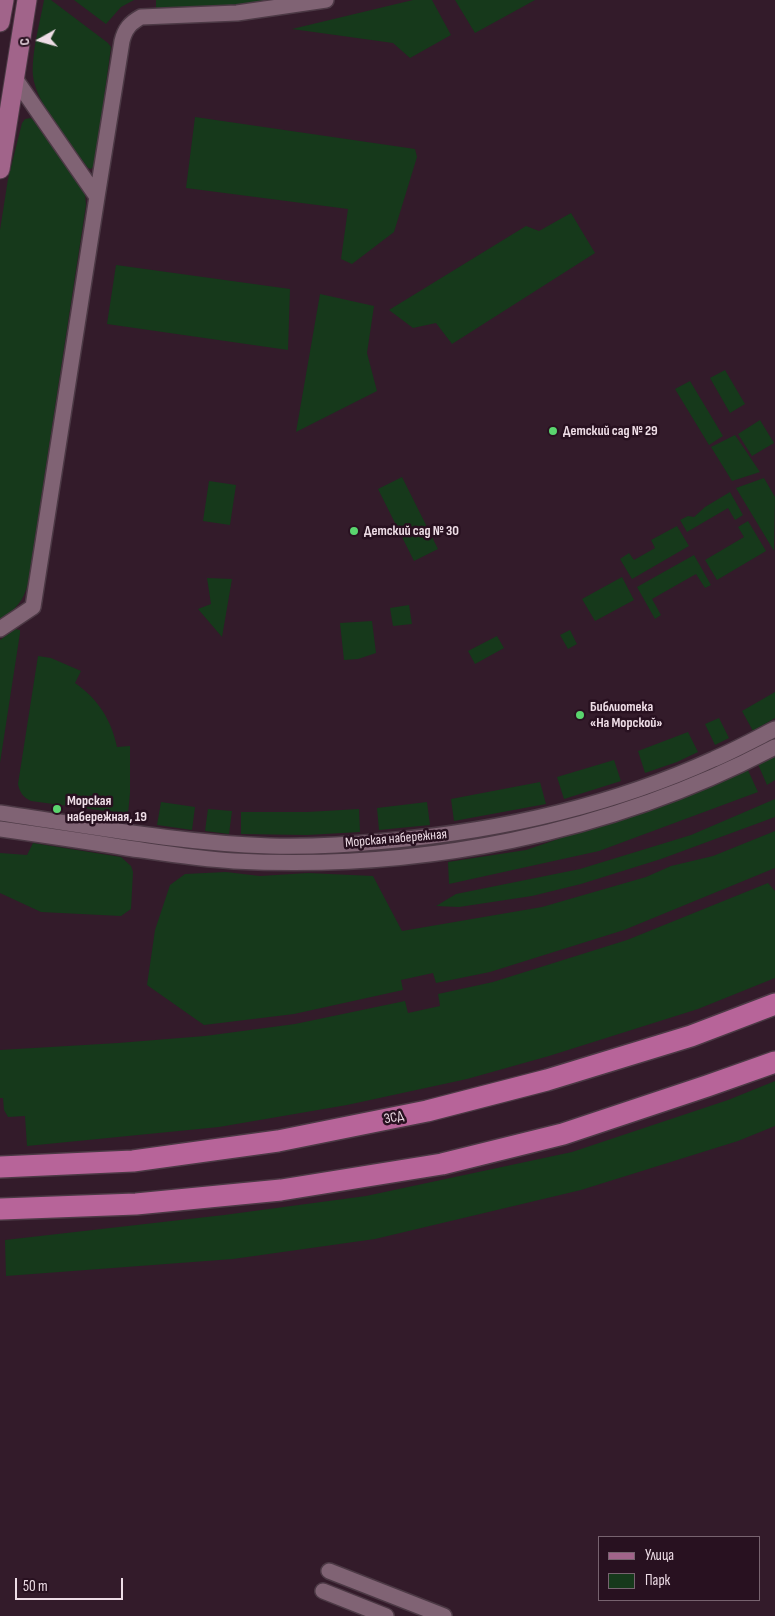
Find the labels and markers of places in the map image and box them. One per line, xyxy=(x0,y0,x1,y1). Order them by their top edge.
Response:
place label: Детский сад № 29 xyxy=(563,423,658,439)
marker: Детский сад № 29 xyxy=(547,425,559,437)
place label: Детский сад № 30 xyxy=(364,523,459,539)
marker: Детский сад № 30 xyxy=(348,525,360,537)
place label: Библиотека «На Морской» xyxy=(590,699,662,732)
marker: Библиотека «На Морской» xyxy=(574,709,586,721)
place label: Морская набережная, 19 xyxy=(67,793,147,826)
marker: Морская набережная, 19 xyxy=(51,803,63,815)

